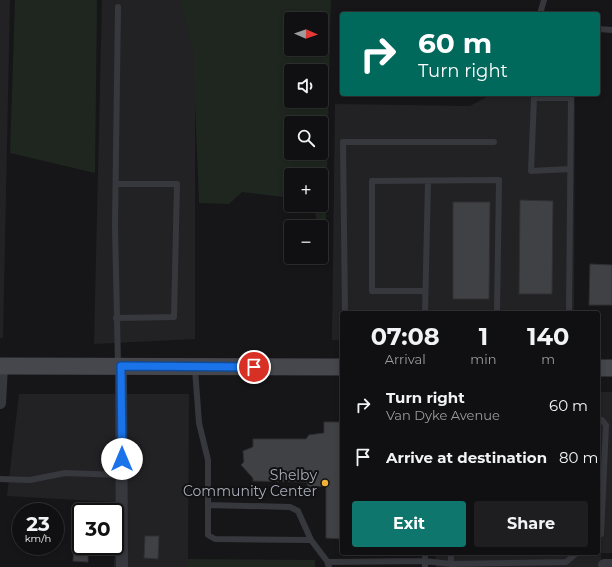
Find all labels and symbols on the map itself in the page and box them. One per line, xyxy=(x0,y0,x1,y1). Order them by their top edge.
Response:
north arrow xyxy=(284,12,328,56)
pin xyxy=(237,350,271,384)
position arrow xyxy=(101,438,143,480)
place label: Shelby Community Center xyxy=(183,466,317,500)
marker: Shelby Community Center xyxy=(320,478,330,488)
speed limit sign: 30 xyxy=(72,503,124,555)

